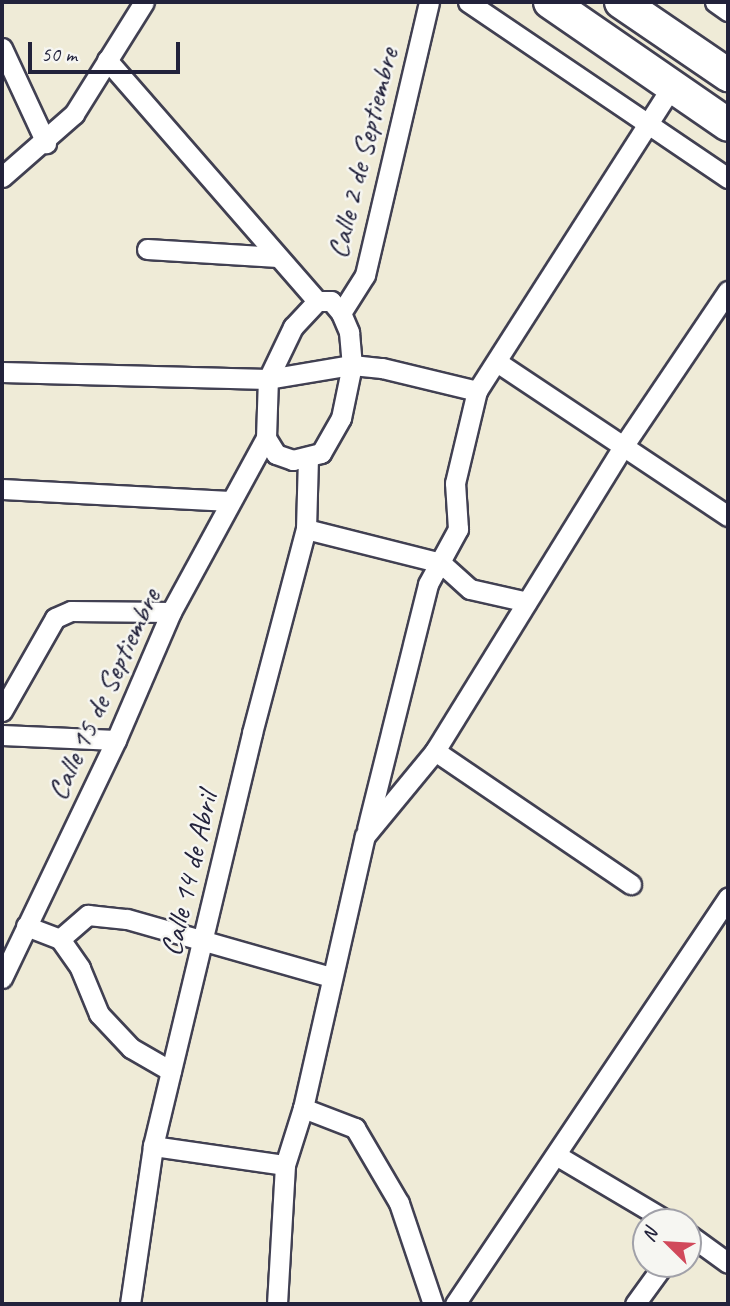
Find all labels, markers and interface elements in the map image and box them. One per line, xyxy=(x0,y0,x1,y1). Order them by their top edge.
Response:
scale bar xyxy=(32,28,184,72)
text: 50 m xyxy=(41,41,77,67)
street label: Calle 2 de Septiembre xyxy=(319,44,405,262)
street label: Calle 15 de Septiembre xyxy=(38,583,168,805)
street label: Calle 14 de Abril xyxy=(153,789,225,959)
north arrow xyxy=(632,1208,702,1278)
text: N xyxy=(636,1225,663,1246)

